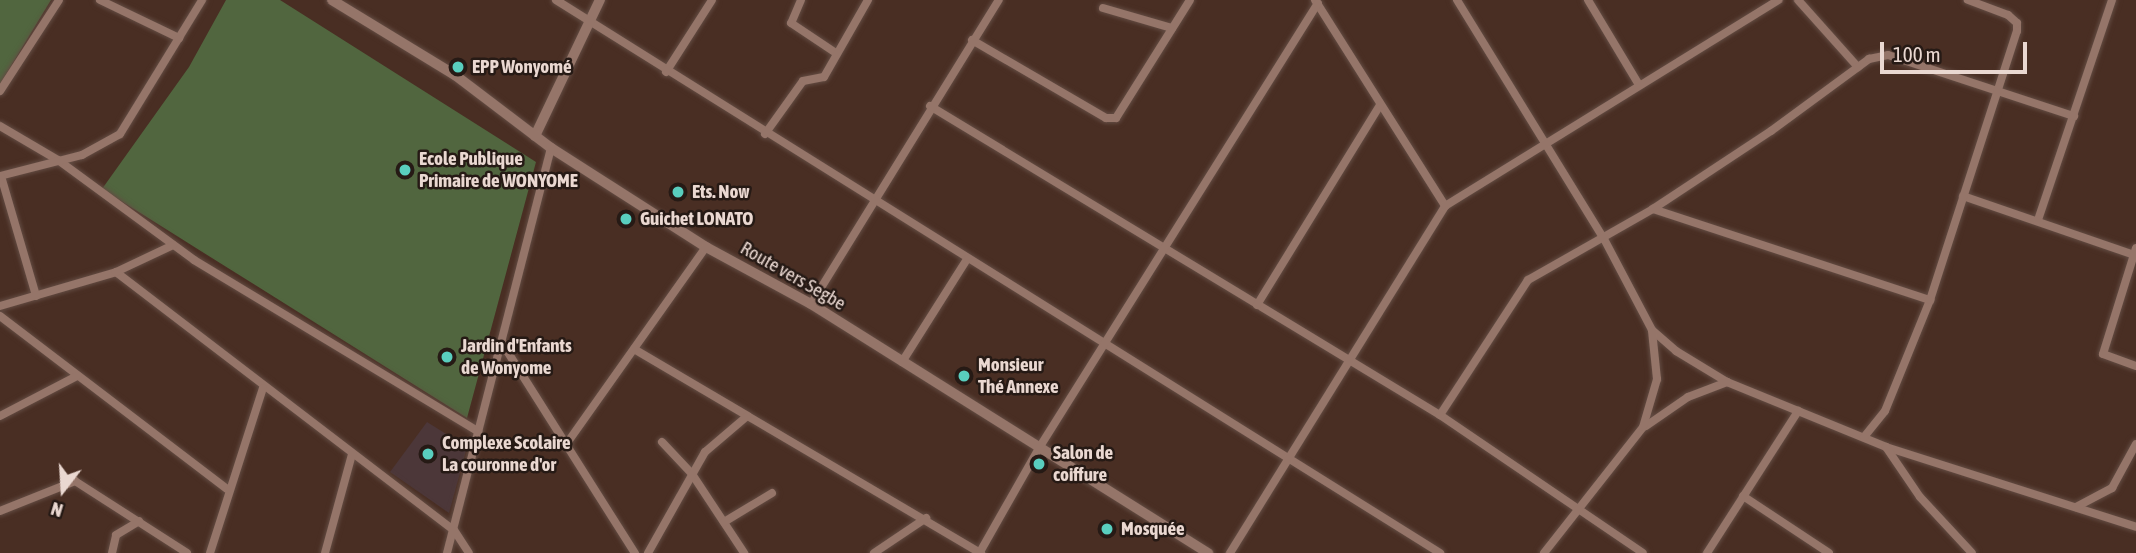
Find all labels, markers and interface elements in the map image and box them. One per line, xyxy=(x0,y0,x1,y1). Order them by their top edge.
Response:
scale bar xyxy=(1884,28,2031,72)
text: 100 m xyxy=(1893,42,1941,66)
place label: EPP Wonyomé xyxy=(472,56,572,78)
marker: EPP Wonyomé xyxy=(450,59,466,75)
place label: Ecole Publique Primaire de WONYOME xyxy=(419,148,578,192)
marker: Ecole Publique Primaire de WONYOME xyxy=(397,162,413,178)
place label: Ets. Now xyxy=(692,181,750,203)
marker: Ets. Now xyxy=(670,184,686,200)
place label: Guichet LONATO xyxy=(640,208,753,230)
marker: Guichet LONATO xyxy=(618,211,634,227)
street label: Route vers Segbe xyxy=(736,237,850,315)
place label: Jardin d'Enfants de Wonyome xyxy=(461,335,572,379)
marker: Jardin d'Enfants de Wonyome xyxy=(439,349,455,365)
place label: Monsieur Thé Annexe xyxy=(978,354,1059,398)
marker: Monsieur Thé Annexe xyxy=(956,368,972,384)
place label: Complexe Scolaire La couronne d'or xyxy=(442,432,571,476)
place label: Salon de coiffure xyxy=(1053,442,1113,486)
marker: Complexe Scolaire La couronne d'or xyxy=(420,446,436,462)
north arrow xyxy=(28,455,98,525)
marker: Salon de coiffure xyxy=(1031,456,1047,472)
text: N xyxy=(48,498,65,522)
place label: Mosquée xyxy=(1121,518,1185,540)
marker: Mosquée xyxy=(1099,521,1115,537)

